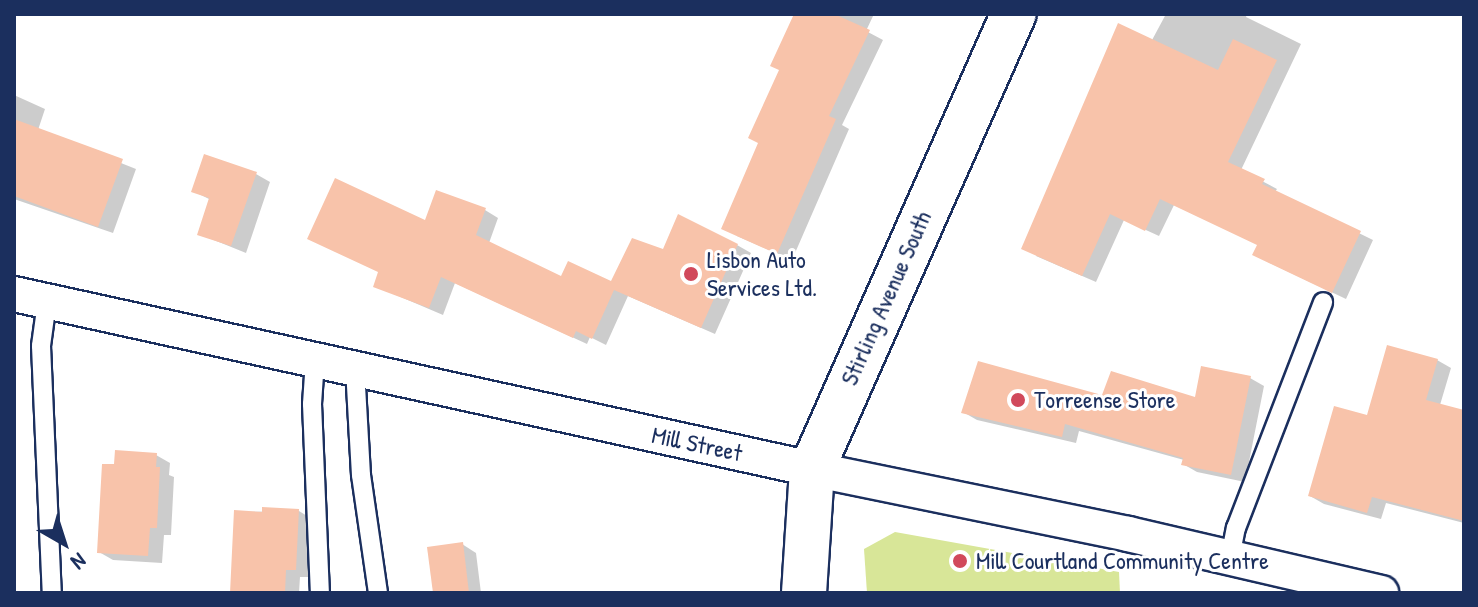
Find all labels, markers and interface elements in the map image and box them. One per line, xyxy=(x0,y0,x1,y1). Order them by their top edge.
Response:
street label: Stirling Avenue South xyxy=(835,206,937,390)
place label: Lisbon Auto Services Ltd. xyxy=(707,246,817,302)
marker: Lisbon Auto Services Ltd. xyxy=(682,265,700,283)
place label: Torreense Store xyxy=(1034,386,1175,414)
marker: Torreense Store xyxy=(1009,391,1027,409)
street label: Mill Street xyxy=(649,420,745,468)
north arrow xyxy=(24,503,104,583)
text: N xyxy=(65,546,93,577)
place label: Mill Courtland Community Centre xyxy=(976,547,1269,575)
marker: Mill Courtland Community Centre xyxy=(951,552,969,570)

